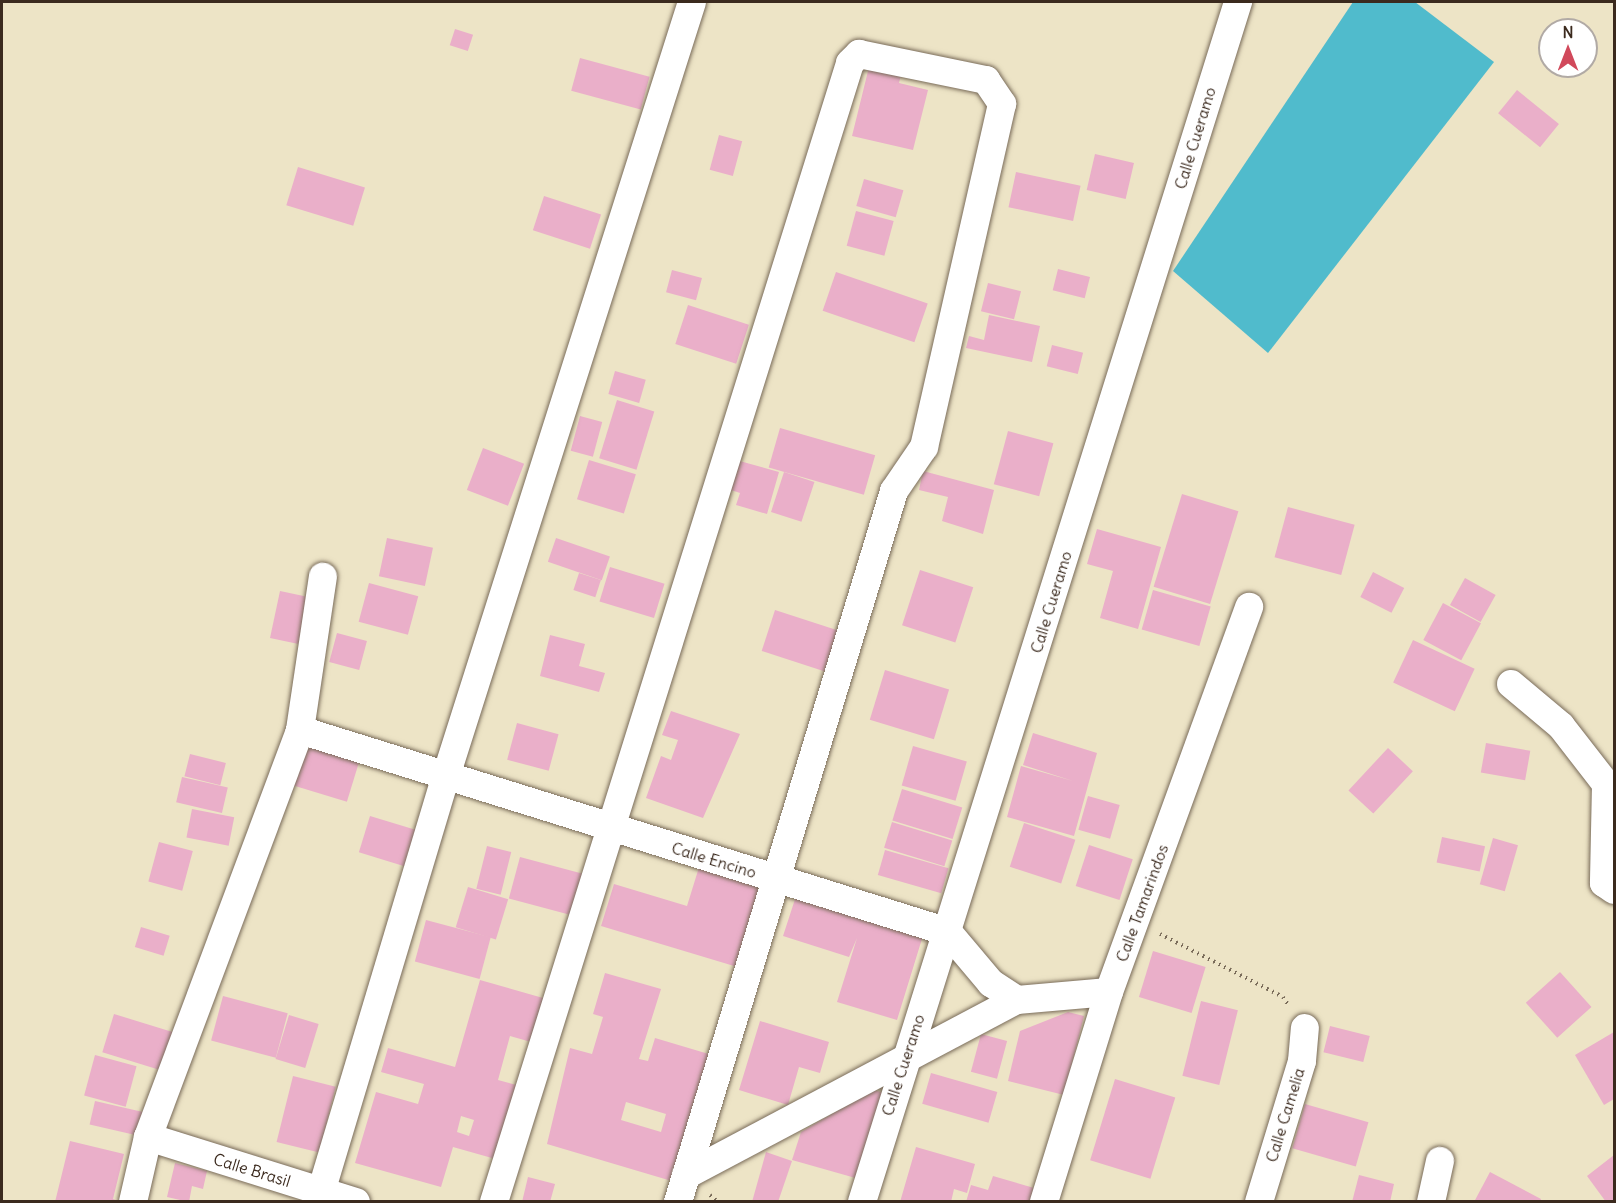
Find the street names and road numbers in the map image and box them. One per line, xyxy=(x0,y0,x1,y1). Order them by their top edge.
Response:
street label: Calle Cueramo xyxy=(1170,85,1220,191)
street label: Calle Cueramo xyxy=(1026,549,1076,655)
street label: Calle Encino xyxy=(669,838,759,882)
street label: Calle Tamarindos xyxy=(1112,842,1172,964)
street label: Calle Cueramo xyxy=(878,1012,928,1118)
street label: Calle Camelia xyxy=(1262,1066,1308,1164)
street label: Calle Brasil xyxy=(211,1149,293,1191)

